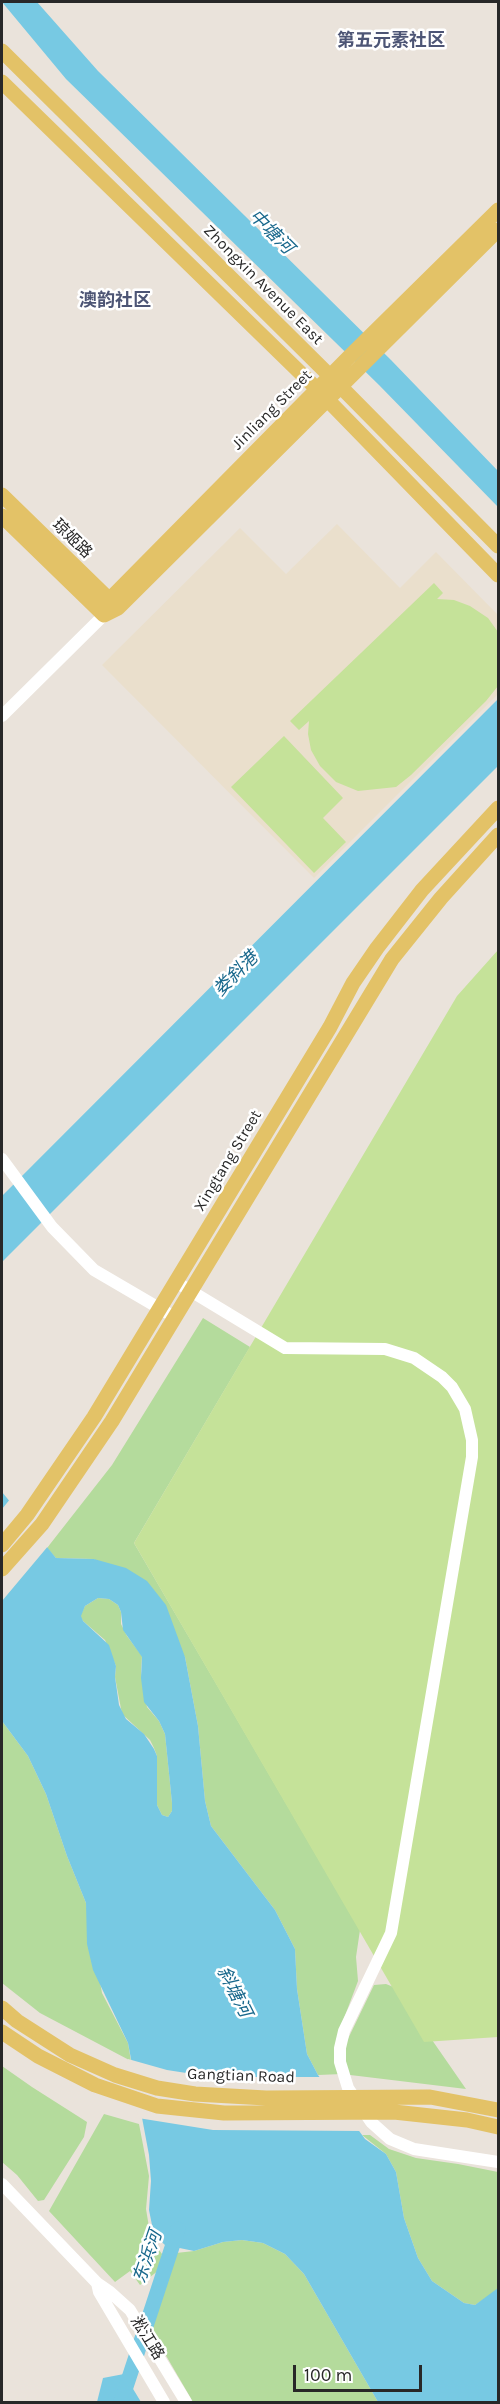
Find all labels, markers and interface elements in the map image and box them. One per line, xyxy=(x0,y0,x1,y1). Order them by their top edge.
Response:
district label: 第五元素社区 xyxy=(337,30,445,52)
water label: 中塘河 xyxy=(244,205,298,259)
street label: Zhongxin Avenue East xyxy=(199,221,327,349)
district label: 澳韵社区 xyxy=(79,290,151,312)
street label: Jinliang Street xyxy=(228,366,316,454)
street label: 琼姬路 xyxy=(48,515,96,563)
water label: 娄斜港 xyxy=(209,947,263,1001)
street label: Xingtang Street xyxy=(190,1107,266,1215)
water label: 斜塘河 xyxy=(212,1963,256,2021)
street label: Gangtian Road xyxy=(187,2065,295,2087)
water label: 东浜河 xyxy=(129,2228,167,2286)
street label: 淞江路 xyxy=(126,2313,168,2363)
scale bar xyxy=(296,2353,425,2391)
text: 100 m xyxy=(304,2364,352,2386)

